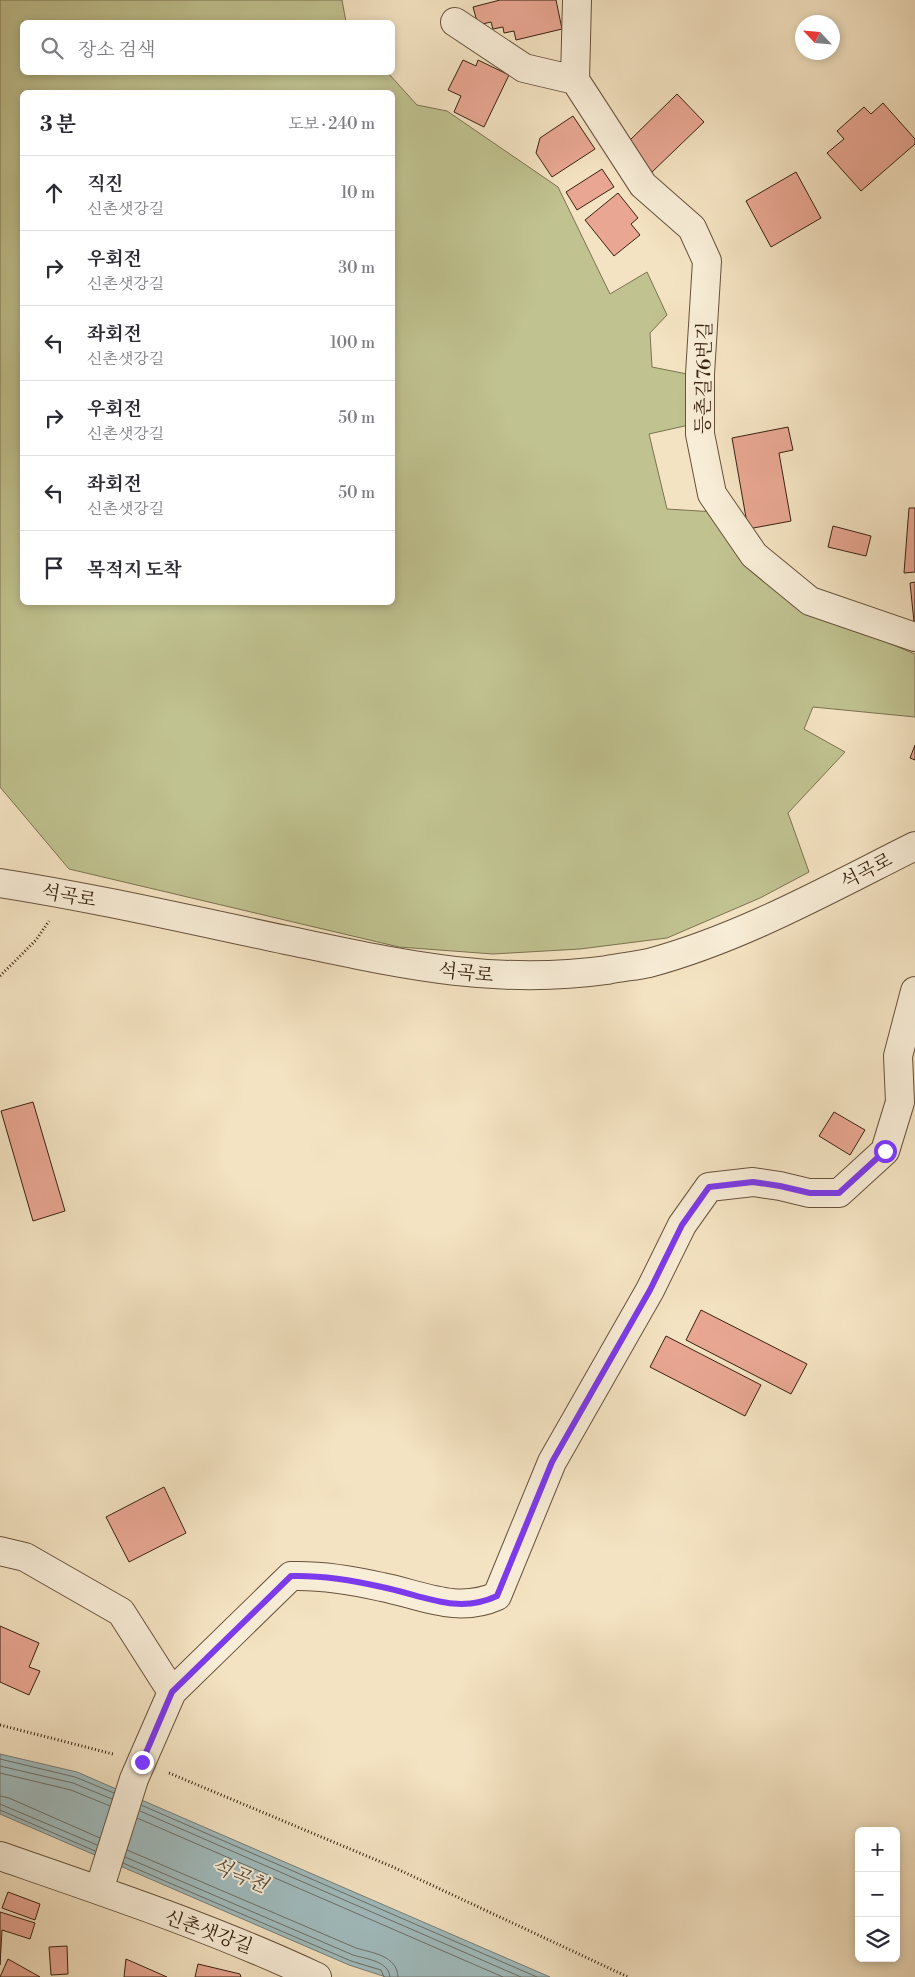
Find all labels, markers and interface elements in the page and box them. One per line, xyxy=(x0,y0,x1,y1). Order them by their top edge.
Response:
north arrow xyxy=(795,15,840,60)
search box xyxy=(20,20,395,75)
icon: search xyxy=(38,34,66,62)
text: 장소 검색 xyxy=(78,38,155,62)
text: 3 분 xyxy=(40,112,76,138)
text: 도보 · 240 m xyxy=(288,114,375,134)
text: 직진 xyxy=(87,172,124,196)
icon: ahead xyxy=(40,179,68,207)
text: 10 m xyxy=(341,183,375,203)
text: 신촌샛강길 xyxy=(87,199,164,219)
text: 우회전 xyxy=(87,247,142,271)
icon: right xyxy=(40,254,68,282)
text: 30 m xyxy=(338,258,375,278)
text: 신촌샛강길 xyxy=(87,274,164,294)
text: 좌회전 xyxy=(87,322,142,346)
street label: 등촌길76번길 xyxy=(691,322,717,434)
icon: left xyxy=(40,329,68,357)
text: 100 m xyxy=(330,333,375,353)
text: 신촌샛강길 xyxy=(87,349,164,369)
text: 우회전 xyxy=(87,397,142,421)
icon: right xyxy=(40,404,68,432)
text: 50 m xyxy=(338,408,375,428)
text: 신촌샛강길 xyxy=(87,424,164,444)
text: 좌회전 xyxy=(87,472,142,496)
icon: left xyxy=(40,479,68,507)
text: 50 m xyxy=(338,483,375,503)
text: 신촌샛강길 xyxy=(87,499,164,519)
icon: arrive xyxy=(40,554,68,582)
text: 목적지 도착 xyxy=(87,558,182,582)
street label: 석곡로 xyxy=(836,848,896,894)
street label: 석곡로 xyxy=(40,879,98,913)
street label: 석곡로 xyxy=(437,958,495,988)
route start xyxy=(874,1140,897,1163)
route end xyxy=(131,1751,154,1774)
map controls xyxy=(855,1827,900,1962)
button: + xyxy=(855,1827,900,1872)
water label: 석곡천 xyxy=(208,1854,273,1900)
button: − xyxy=(855,1872,900,1917)
street label: 신촌샛강길 xyxy=(161,1905,256,1959)
button: layers xyxy=(855,1917,900,1962)

